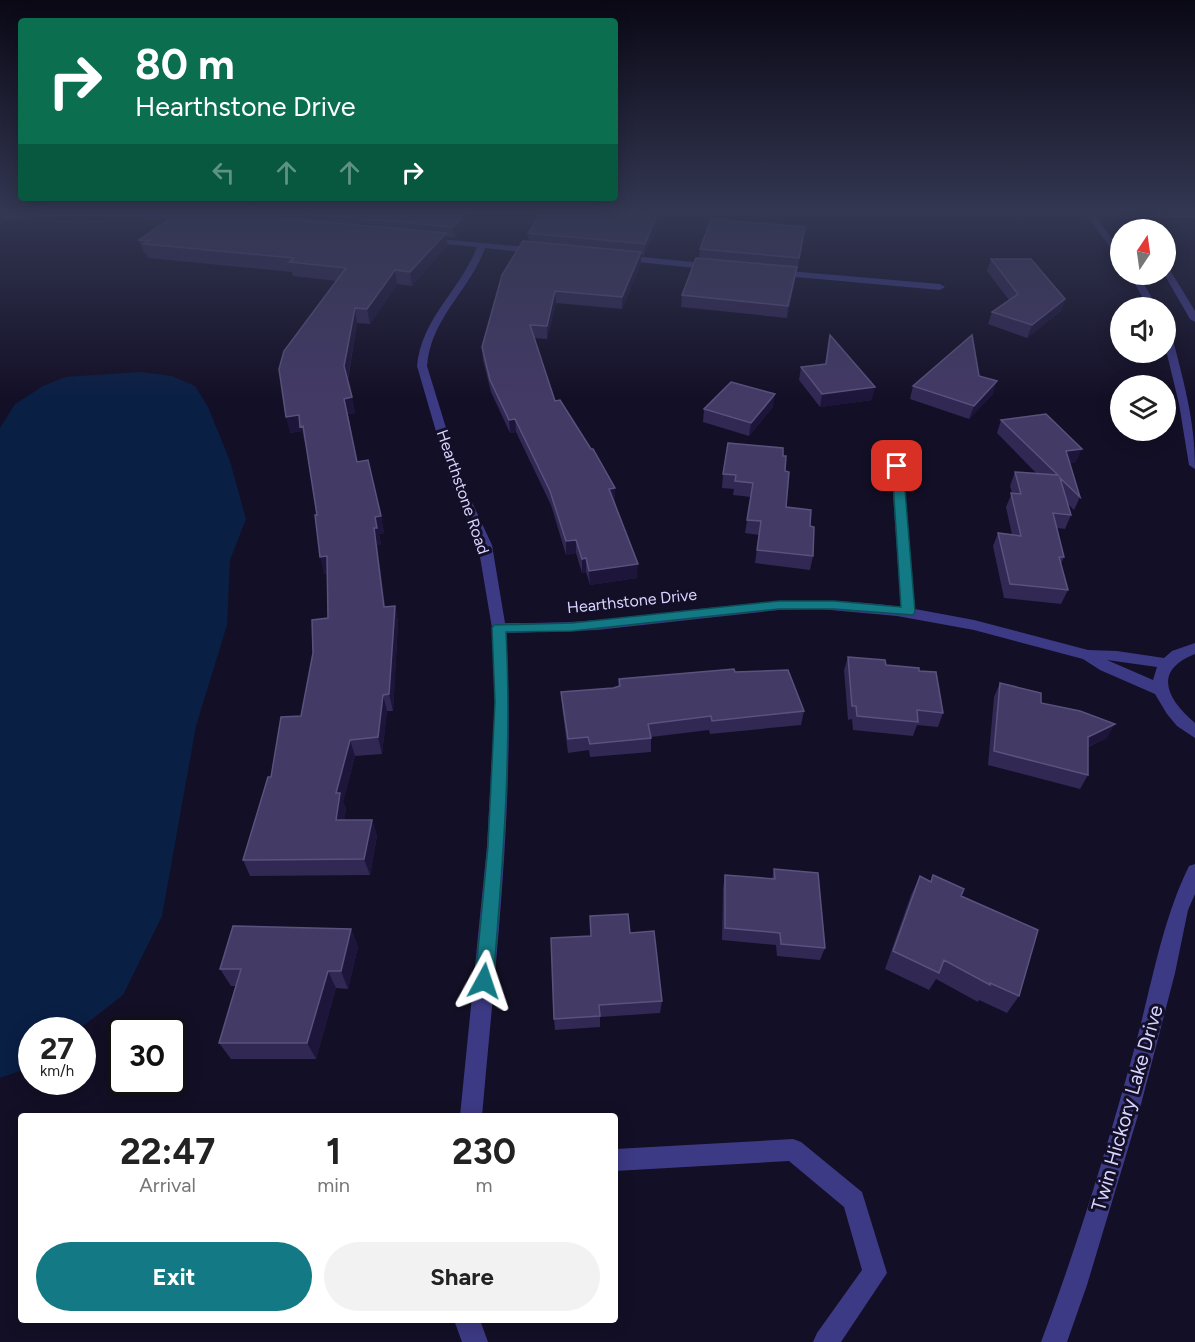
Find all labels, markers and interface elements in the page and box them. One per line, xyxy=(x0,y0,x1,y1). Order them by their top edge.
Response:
text: 80 m xyxy=(135,39,235,90)
icon: right xyxy=(36,42,114,120)
text: Hearthstone Drive xyxy=(135,90,355,123)
icon: left xyxy=(207,156,240,189)
icon: ahead xyxy=(270,156,303,189)
icon: ahead xyxy=(333,156,366,189)
icon: right xyxy=(396,156,429,189)
north arrow xyxy=(1110,219,1176,285)
map controls xyxy=(1110,219,1176,441)
button: sound xyxy=(1110,297,1176,363)
button: layers xyxy=(1110,375,1176,441)
street label: Hearthstone Road xyxy=(433,427,493,557)
pin xyxy=(871,440,922,491)
icon: arrive xyxy=(880,449,913,482)
street label: Hearthstone Drive xyxy=(566,585,698,617)
position arrow xyxy=(452,949,516,1013)
street label: Twin Hickory Lake Drive xyxy=(1086,1002,1168,1214)
speed limit sign: 30 xyxy=(108,1017,186,1095)
text: 27 xyxy=(40,1030,74,1067)
text: km/h xyxy=(40,1062,74,1080)
text: 22:47 xyxy=(120,1130,215,1173)
text: 1 xyxy=(326,1130,341,1173)
text: 230 xyxy=(452,1130,516,1173)
text: Arrival xyxy=(139,1173,196,1197)
text: min xyxy=(317,1173,350,1197)
text: m xyxy=(475,1173,492,1197)
button: Exit xyxy=(36,1242,312,1311)
button: Share xyxy=(324,1242,600,1311)

